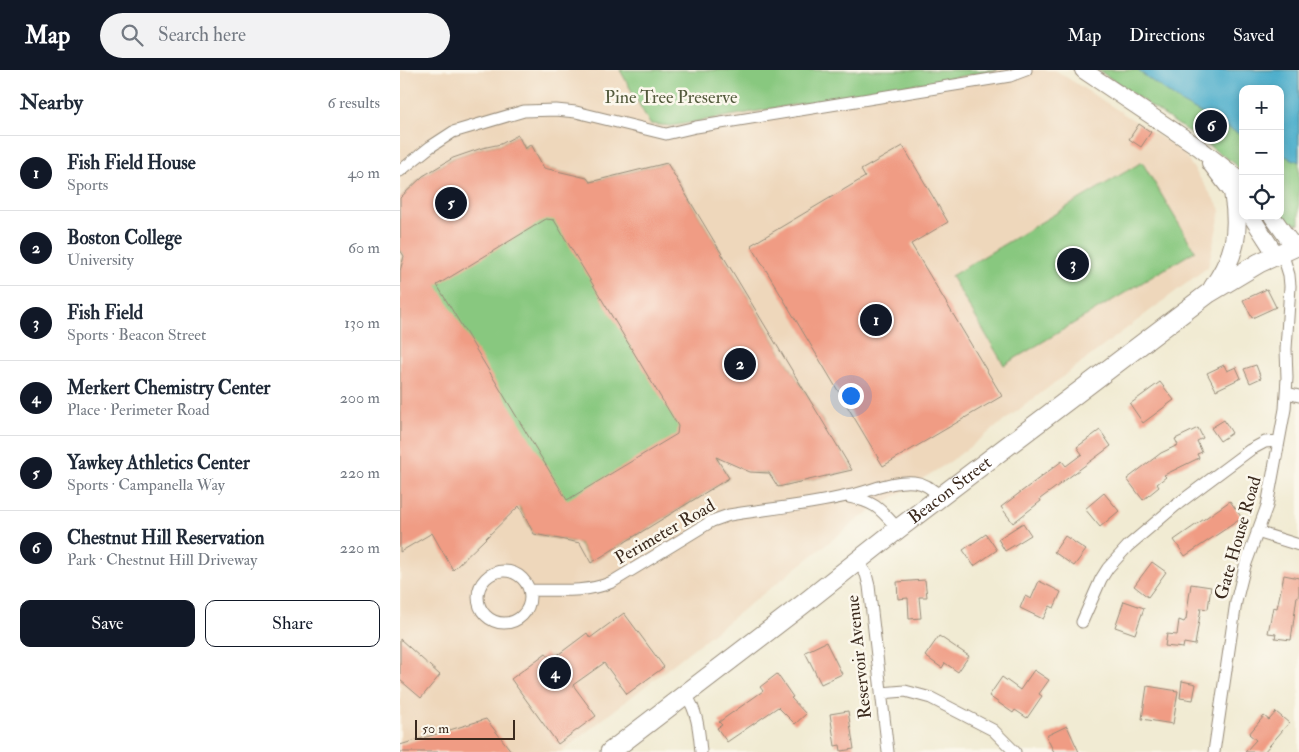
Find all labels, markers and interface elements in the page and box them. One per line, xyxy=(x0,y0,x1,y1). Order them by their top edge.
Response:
search box xyxy=(100,13,450,58)
text: Map xyxy=(25,20,70,51)
icon: search xyxy=(118,21,146,49)
text: Search here xyxy=(158,23,246,47)
text: Map xyxy=(1068,24,1101,47)
text: Directions xyxy=(1129,24,1205,47)
text: Saved xyxy=(1233,24,1274,47)
map controls xyxy=(1239,85,1284,220)
button: + xyxy=(1239,85,1284,130)
park label: Pine Tree Preserve xyxy=(605,86,738,109)
text: Nearby xyxy=(20,89,83,116)
text: 6 results xyxy=(328,93,380,113)
pin: 6 xyxy=(1195,107,1227,145)
button: − xyxy=(1239,130,1284,175)
text: Fish Field House xyxy=(67,151,196,175)
text: 1 xyxy=(33,163,39,183)
text: 40 m xyxy=(347,163,380,183)
text: Sports xyxy=(67,175,108,195)
button: locate xyxy=(1239,175,1284,220)
pin: 5 xyxy=(435,184,467,222)
text: Boston College xyxy=(67,226,182,250)
text: 2 xyxy=(32,238,40,258)
text: 60 m xyxy=(348,238,380,258)
pin: 3 xyxy=(1057,245,1089,283)
text: University xyxy=(67,250,134,270)
text: Fish Field xyxy=(67,301,143,325)
pin: 1 xyxy=(860,301,892,339)
text: 3 xyxy=(33,313,39,333)
text: 130 m xyxy=(344,313,380,333)
text: Sports · Beacon Street xyxy=(67,325,206,345)
pin: 2 xyxy=(724,345,756,383)
text: Merkert Chemistry Center xyxy=(67,376,270,400)
your location xyxy=(838,383,864,409)
text: 4 xyxy=(32,388,40,408)
text: 200 m xyxy=(340,388,380,408)
text: Place · Perimeter Road xyxy=(67,400,210,420)
text: Yawkey Athletics Center xyxy=(67,451,250,475)
street label: Beacon Street xyxy=(903,451,996,529)
text: 5 xyxy=(32,463,40,483)
text: 220 m xyxy=(340,463,380,483)
street label: Gate House Road xyxy=(1209,474,1267,602)
text: Sports · Campanella Way xyxy=(67,475,225,495)
street label: Perimeter Road xyxy=(611,494,719,570)
text: Chestnut Hill Reservation xyxy=(67,526,265,550)
text: 6 xyxy=(32,538,40,558)
text: 220 m xyxy=(340,538,380,558)
text: Park · Chestnut Hill Driveway xyxy=(67,550,257,570)
street label: Reservoir Avenue xyxy=(841,593,877,720)
button: Save xyxy=(20,600,195,647)
button: Share xyxy=(205,600,380,647)
pin: 4 xyxy=(539,654,571,692)
scale bar xyxy=(415,717,515,740)
text: 50 m xyxy=(422,720,449,737)

